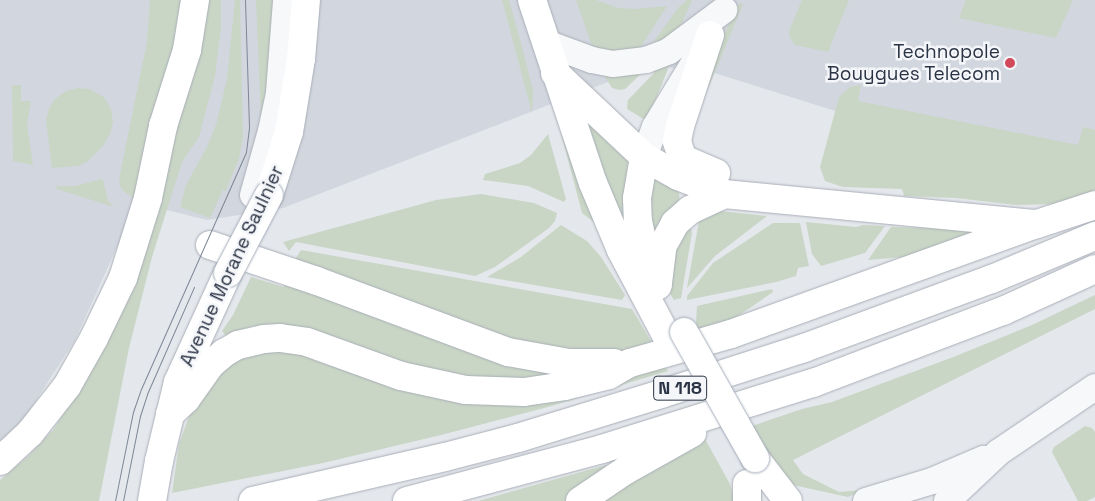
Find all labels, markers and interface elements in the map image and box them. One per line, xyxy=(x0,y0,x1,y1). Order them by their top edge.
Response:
place label: Technopole Bouygues Telecom xyxy=(827,41,1000,85)
marker: Technopole Bouygues Telecom xyxy=(1004,57,1016,69)
street label: Avenue Morane Saulnier xyxy=(175,162,289,370)
road number: N 118 xyxy=(652,372,708,403)

